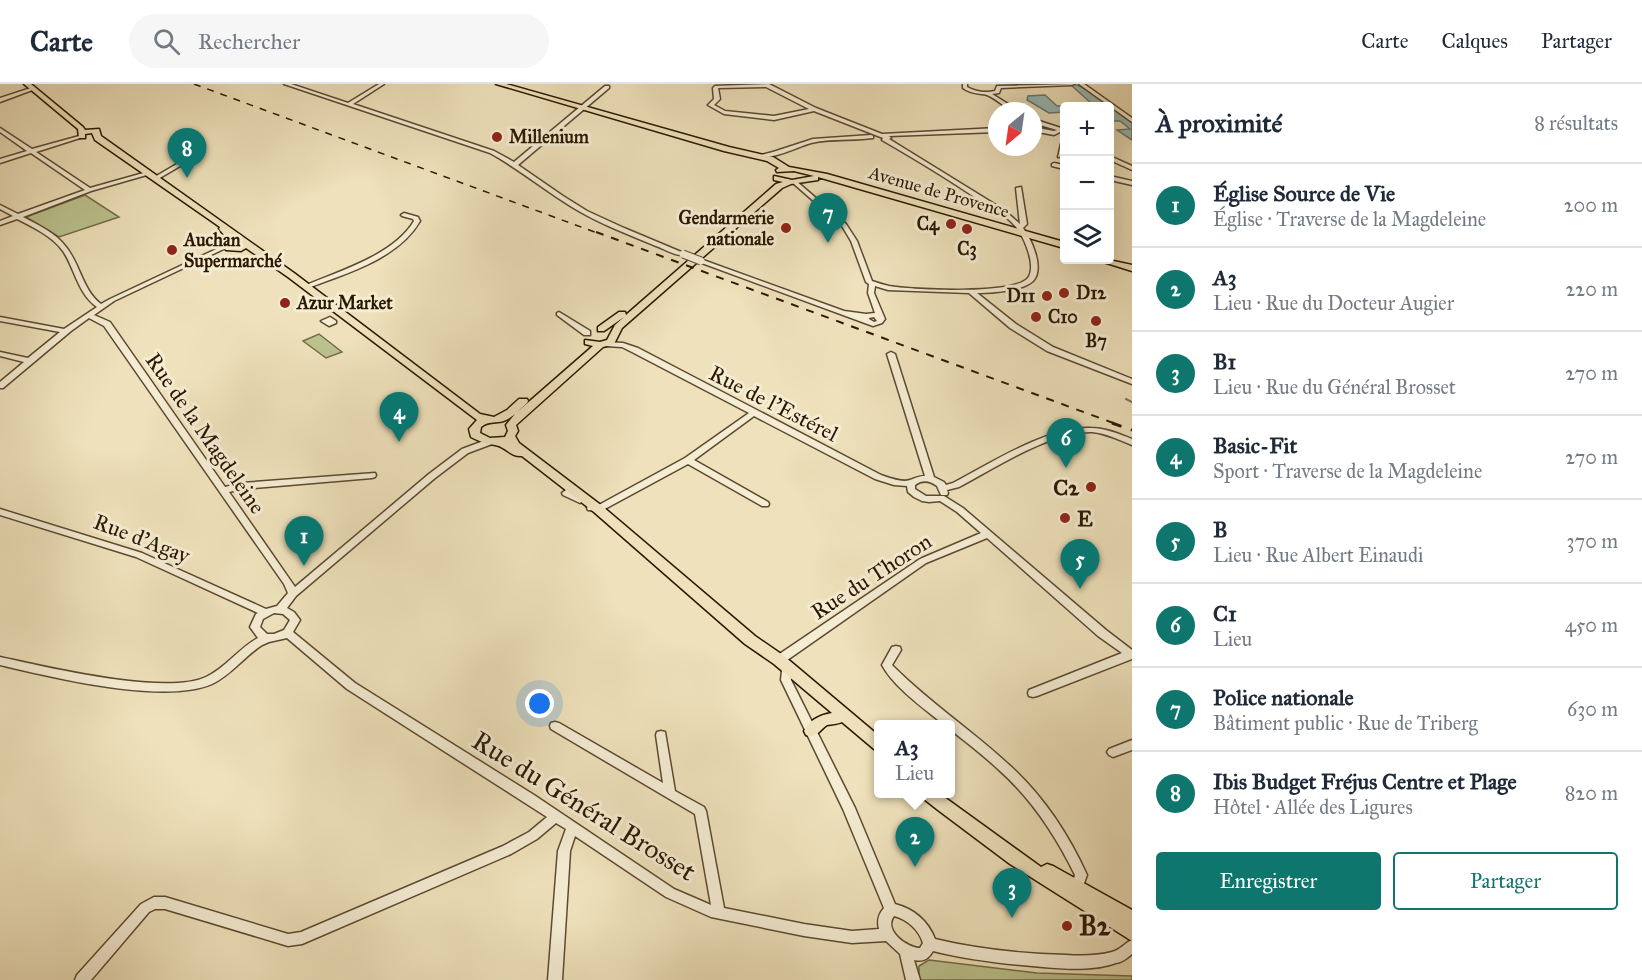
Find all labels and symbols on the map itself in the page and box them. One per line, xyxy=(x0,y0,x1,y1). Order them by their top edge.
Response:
north arrow xyxy=(988,102,1042,156)
place label: Millenium xyxy=(509,126,590,148)
pin: 8 xyxy=(168,128,207,178)
marker: Millenium xyxy=(490,130,504,144)
street label: Avenue de Provence xyxy=(865,161,1012,223)
pin: 7 xyxy=(808,194,848,243)
place label: Gendarmerie nationale xyxy=(679,207,775,250)
place label: C4 xyxy=(917,213,940,236)
marker: C4 xyxy=(944,217,958,231)
marker: Gendarmerie nationale xyxy=(779,221,793,235)
marker: C3 xyxy=(960,222,974,236)
place label: Auchan Supermarché xyxy=(183,229,282,273)
place label: C3 xyxy=(957,238,977,261)
marker: Auchan Supermarché xyxy=(165,243,179,257)
place label: D12 xyxy=(1076,282,1107,304)
place label: D11 xyxy=(1007,285,1035,307)
marker: D12 xyxy=(1057,286,1071,300)
marker: D11 xyxy=(1040,289,1054,303)
place label: Azur Market xyxy=(296,292,393,314)
marker: Azur Market xyxy=(278,296,292,310)
place label: C10 xyxy=(1048,306,1078,328)
marker: C10 xyxy=(1029,310,1043,324)
marker: B7 xyxy=(1089,314,1103,328)
place label: B7 xyxy=(1085,330,1107,352)
street label: Rue de la Magdeleine xyxy=(140,348,271,519)
street label: Rue de l'Estérel xyxy=(705,359,843,448)
pin: 4 xyxy=(380,392,418,442)
pin: 6 xyxy=(1046,418,1086,468)
place label: C2 xyxy=(1053,474,1080,501)
marker: C2 xyxy=(1084,480,1098,494)
place label: E xyxy=(1077,505,1093,532)
street label: Rue d'Agay xyxy=(90,508,194,569)
marker: E xyxy=(1058,511,1072,525)
pin: 1 xyxy=(284,516,324,566)
street label: Rue du Thoron xyxy=(806,527,937,625)
pin: 5 xyxy=(1060,540,1100,589)
your location xyxy=(525,689,554,718)
street label: Rue du Général Brosset xyxy=(466,723,703,888)
pin: 2 xyxy=(896,818,934,867)
pin: 3 xyxy=(992,868,1032,918)
place label: B2 xyxy=(1079,909,1111,942)
marker: B2 xyxy=(1060,919,1074,933)

